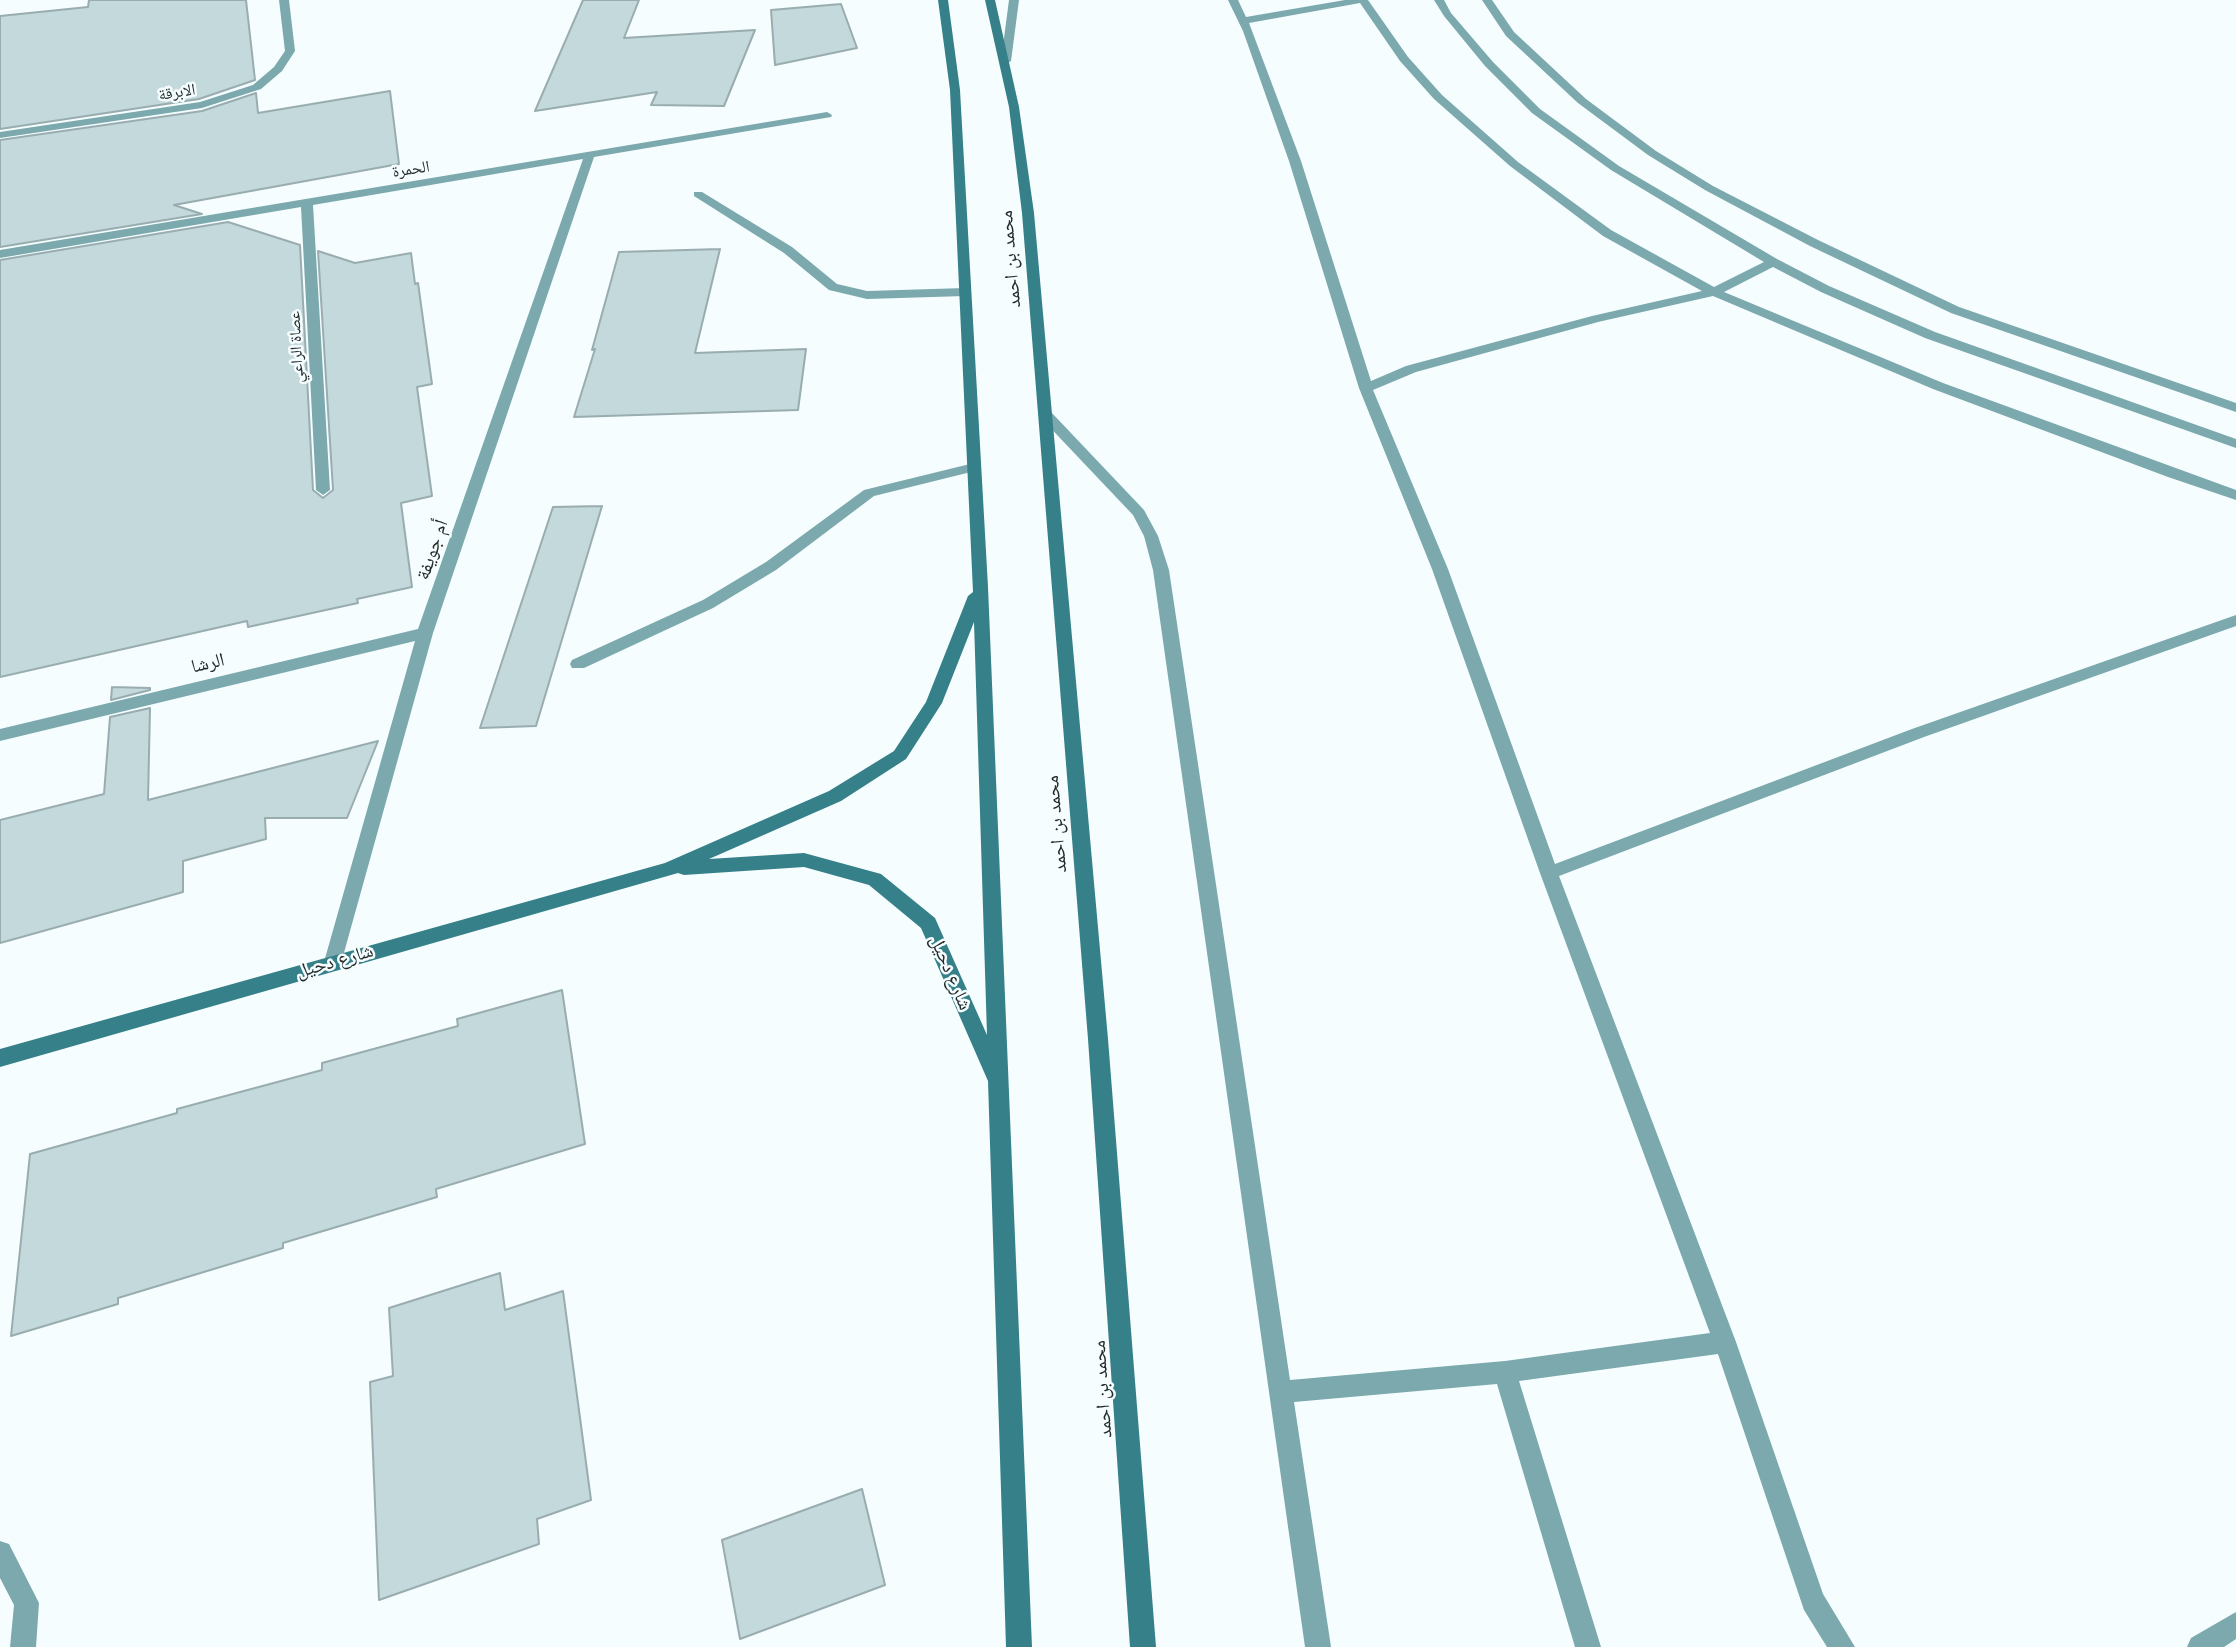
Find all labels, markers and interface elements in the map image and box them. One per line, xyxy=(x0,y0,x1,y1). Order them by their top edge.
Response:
street label: الابرقة xyxy=(157,81,197,105)
street label: الحمرة xyxy=(391,158,431,182)
street label: محمد بن احمد xyxy=(995,209,1027,309)
street label: عصاة الراعي xyxy=(286,311,308,383)
street label: أم جويفة xyxy=(412,517,454,583)
street label: الرشا xyxy=(189,649,227,679)
street label: محمد بن احمد xyxy=(1041,774,1073,874)
street label: شارع دحيل xyxy=(924,932,976,1014)
street label: شارع دحيل xyxy=(294,940,376,984)
street label: محمد بن احمد xyxy=(1088,1339,1118,1439)

